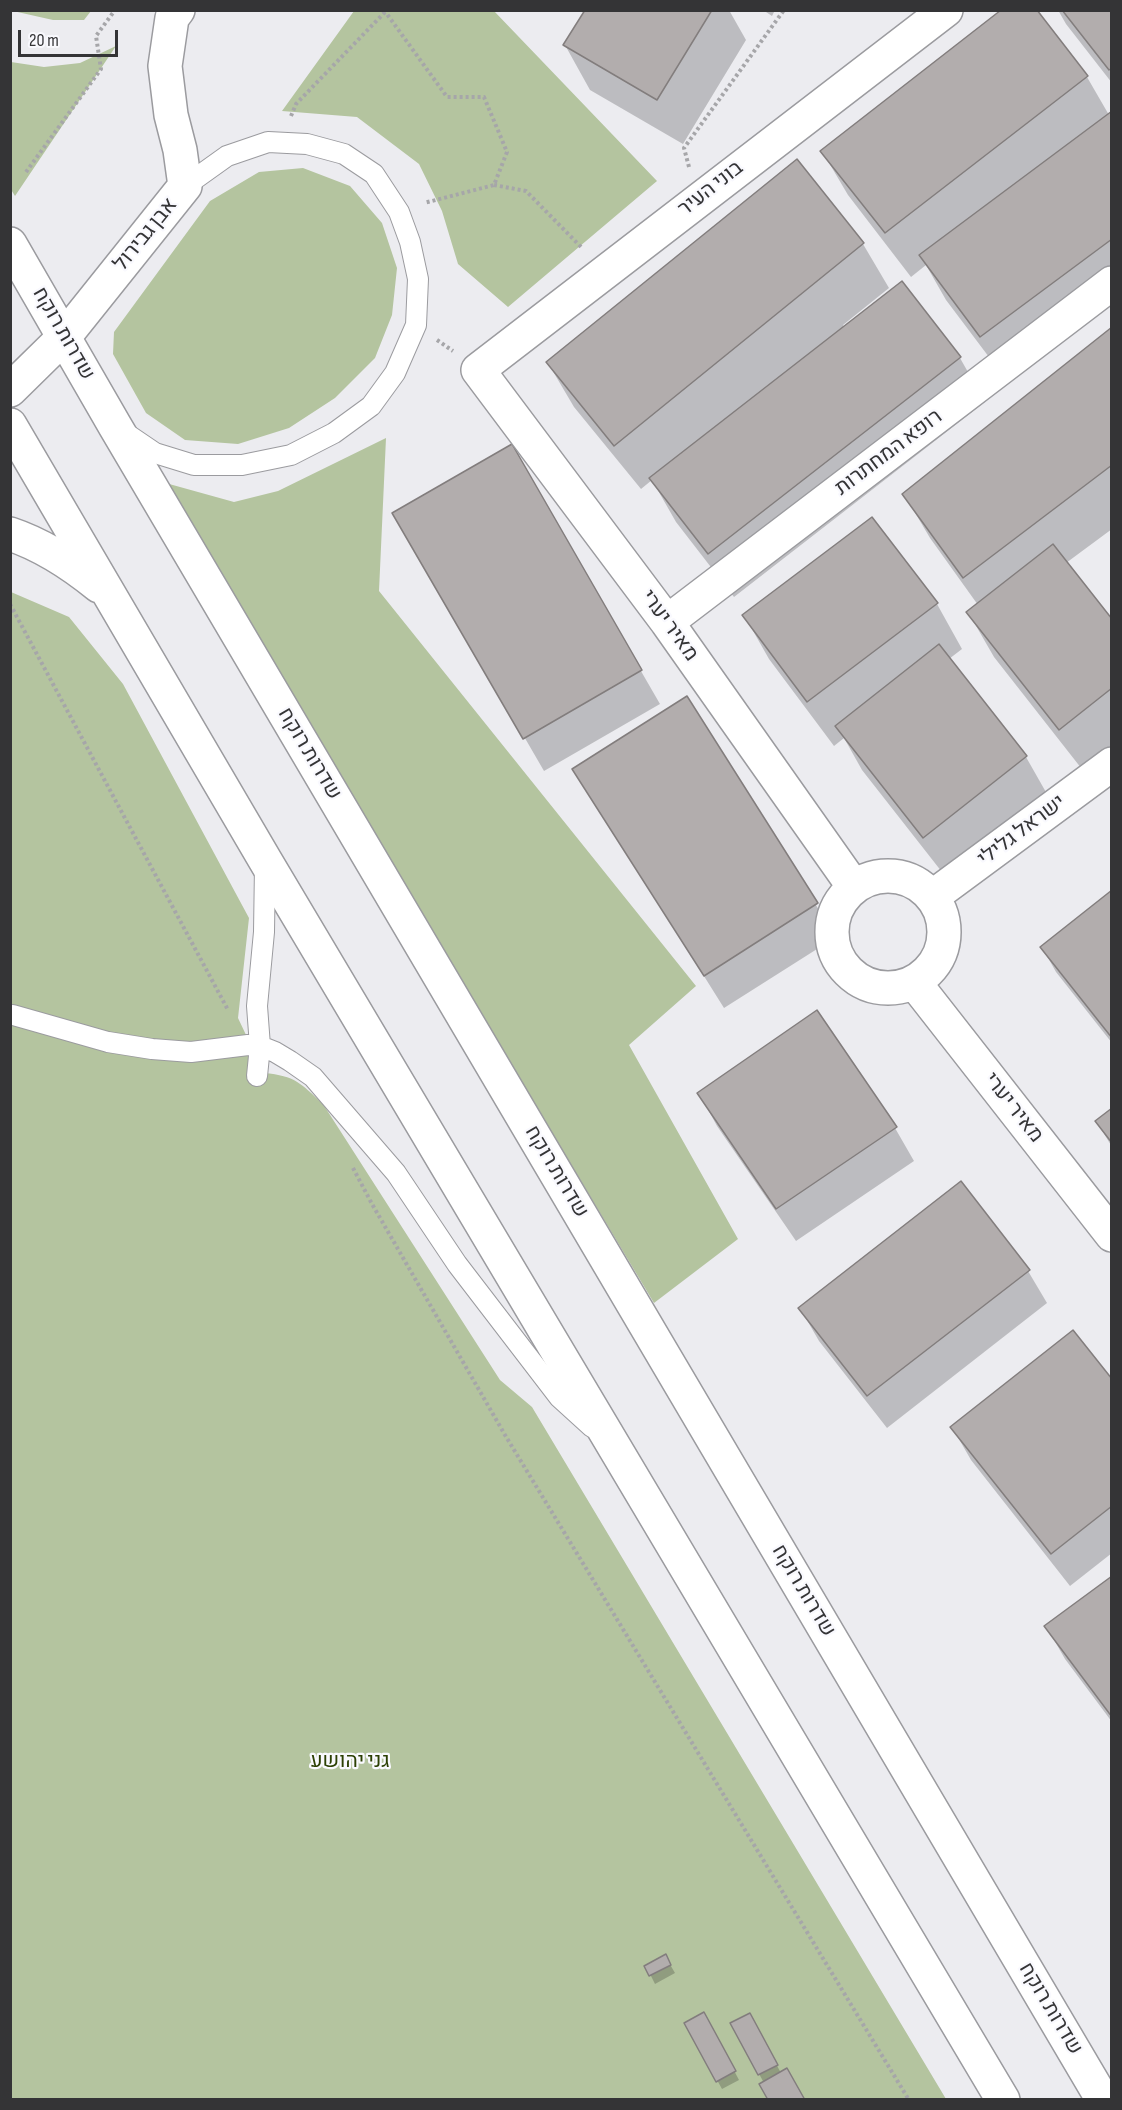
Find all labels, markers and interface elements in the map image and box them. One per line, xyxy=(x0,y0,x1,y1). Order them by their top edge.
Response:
scale bar xyxy=(21,18,122,56)
text: 20 m xyxy=(29,30,59,51)
street label: בוני העיר xyxy=(673,156,749,222)
street label: אבן גבירול xyxy=(109,193,183,277)
street label: שדרות רוקח xyxy=(26,283,100,385)
street label: רופא המחתרות xyxy=(830,405,948,501)
street label: מאיר יערי xyxy=(635,585,703,667)
street label: שדרות רוקח xyxy=(272,703,346,805)
street label: ישראל גלילי xyxy=(973,790,1071,872)
street label: מאיר יערי xyxy=(978,1068,1048,1148)
street label: שדרות רוקח xyxy=(519,1121,593,1223)
street label: שדרות רוקח xyxy=(766,1540,840,1642)
park label: גני יהושע xyxy=(310,1749,390,1775)
street label: שדרות רוקח xyxy=(1013,1958,1087,2060)

